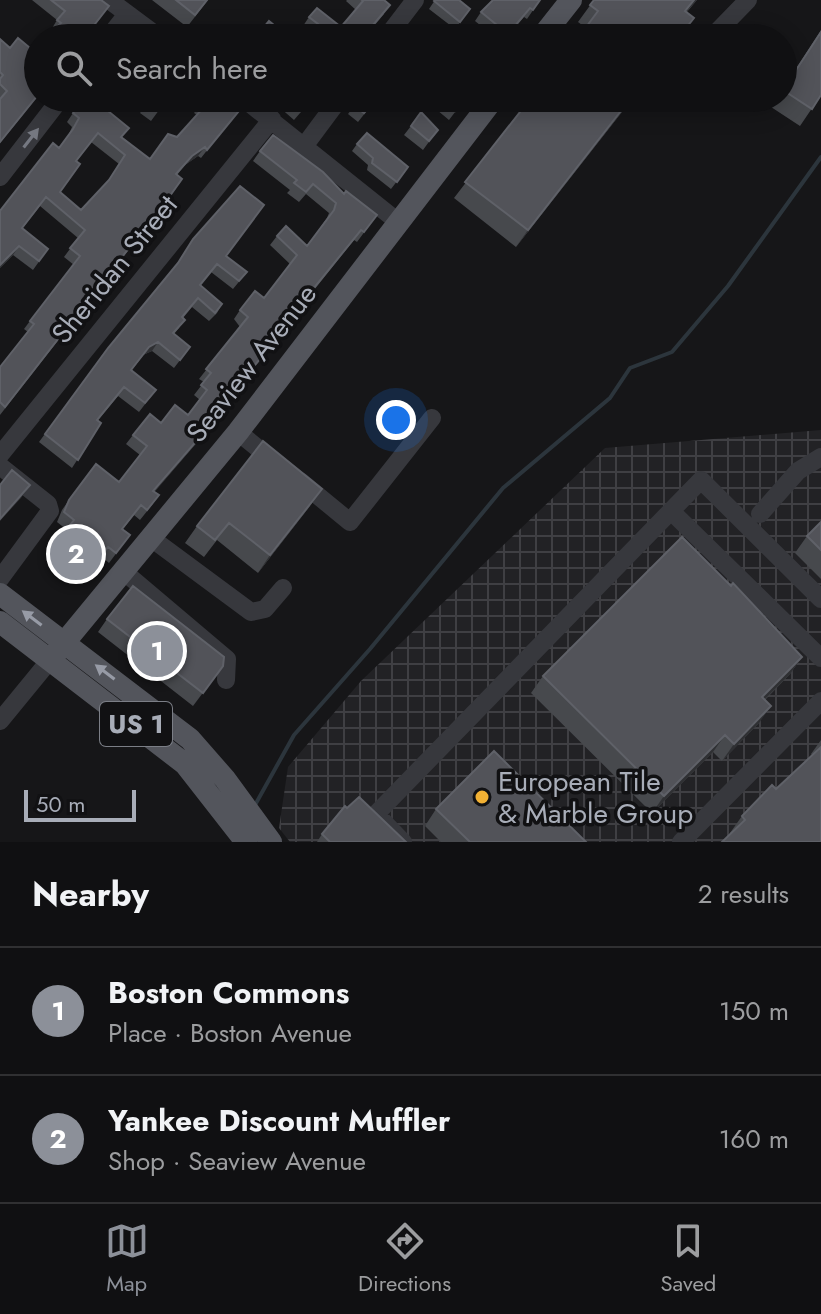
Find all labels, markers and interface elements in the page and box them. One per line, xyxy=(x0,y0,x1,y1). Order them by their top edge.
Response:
search box xyxy=(24,24,797,112)
icon: search xyxy=(52,46,96,90)
text: Search here xyxy=(116,47,268,90)
one-way arrow xyxy=(22,128,38,148)
street label: Sheridan Street xyxy=(42,186,187,352)
street label: Seaview Avenue xyxy=(176,275,326,451)
your location xyxy=(376,400,416,440)
pin: 2 xyxy=(50,524,102,584)
one-way arrow xyxy=(22,610,42,626)
pin: 1 xyxy=(131,621,183,681)
one-way arrow xyxy=(94,664,115,680)
road number: US 1 xyxy=(100,702,172,746)
place label: European Tile & Marble Group xyxy=(498,761,693,834)
scale bar xyxy=(24,786,136,822)
text: 50 m xyxy=(36,788,85,820)
marker: European Tile & Marble Group xyxy=(473,788,491,806)
text: Nearby xyxy=(32,870,149,919)
text: 2 results xyxy=(698,875,789,913)
text: Boston Commons xyxy=(108,971,349,1014)
text: 1 xyxy=(51,992,65,1030)
text: 150 m xyxy=(719,992,789,1030)
text: Place · Boston Avenue xyxy=(108,1014,352,1052)
text: Yankee Discount Muffler xyxy=(108,1099,450,1142)
text: 2 xyxy=(49,1120,67,1158)
text: 160 m xyxy=(719,1120,789,1158)
text: Shop · Seaview Avenue xyxy=(108,1142,366,1180)
tab: Map xyxy=(105,1219,149,1299)
tab: Directions xyxy=(358,1219,451,1299)
tab: Saved xyxy=(661,1219,716,1299)

